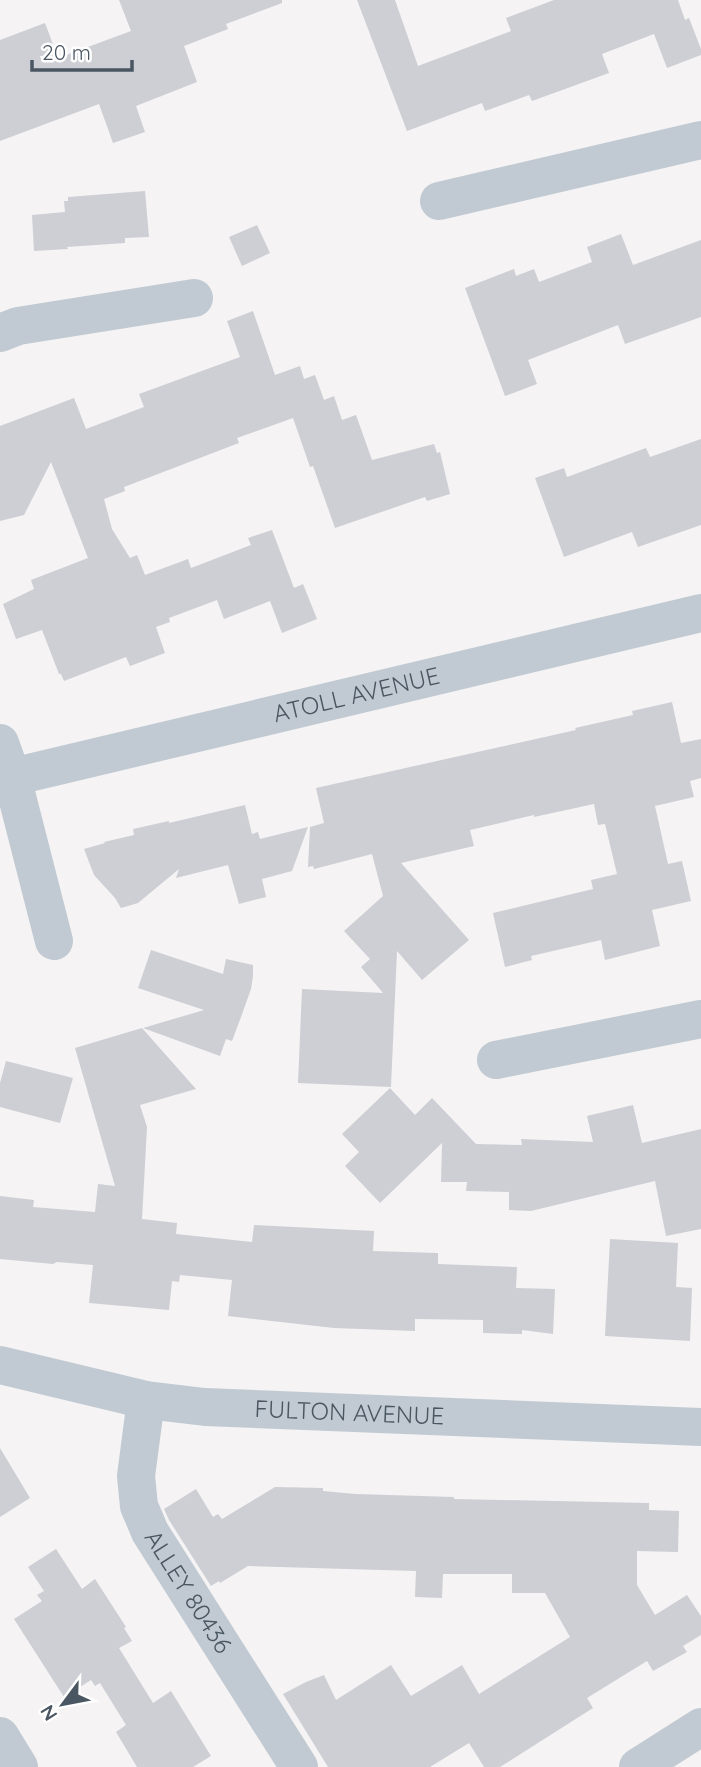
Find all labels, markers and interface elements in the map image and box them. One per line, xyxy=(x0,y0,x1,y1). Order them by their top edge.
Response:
scale bar xyxy=(32,28,131,72)
text: 20 m xyxy=(42,39,91,65)
street label: ATOLL AVENUE xyxy=(270,660,442,728)
street label: FULTON AVENUE xyxy=(254,1393,445,1431)
street label: ALLEY 80436 xyxy=(139,1524,239,1659)
north arrow xyxy=(28,1669,98,1739)
text: N xyxy=(35,1701,62,1725)

